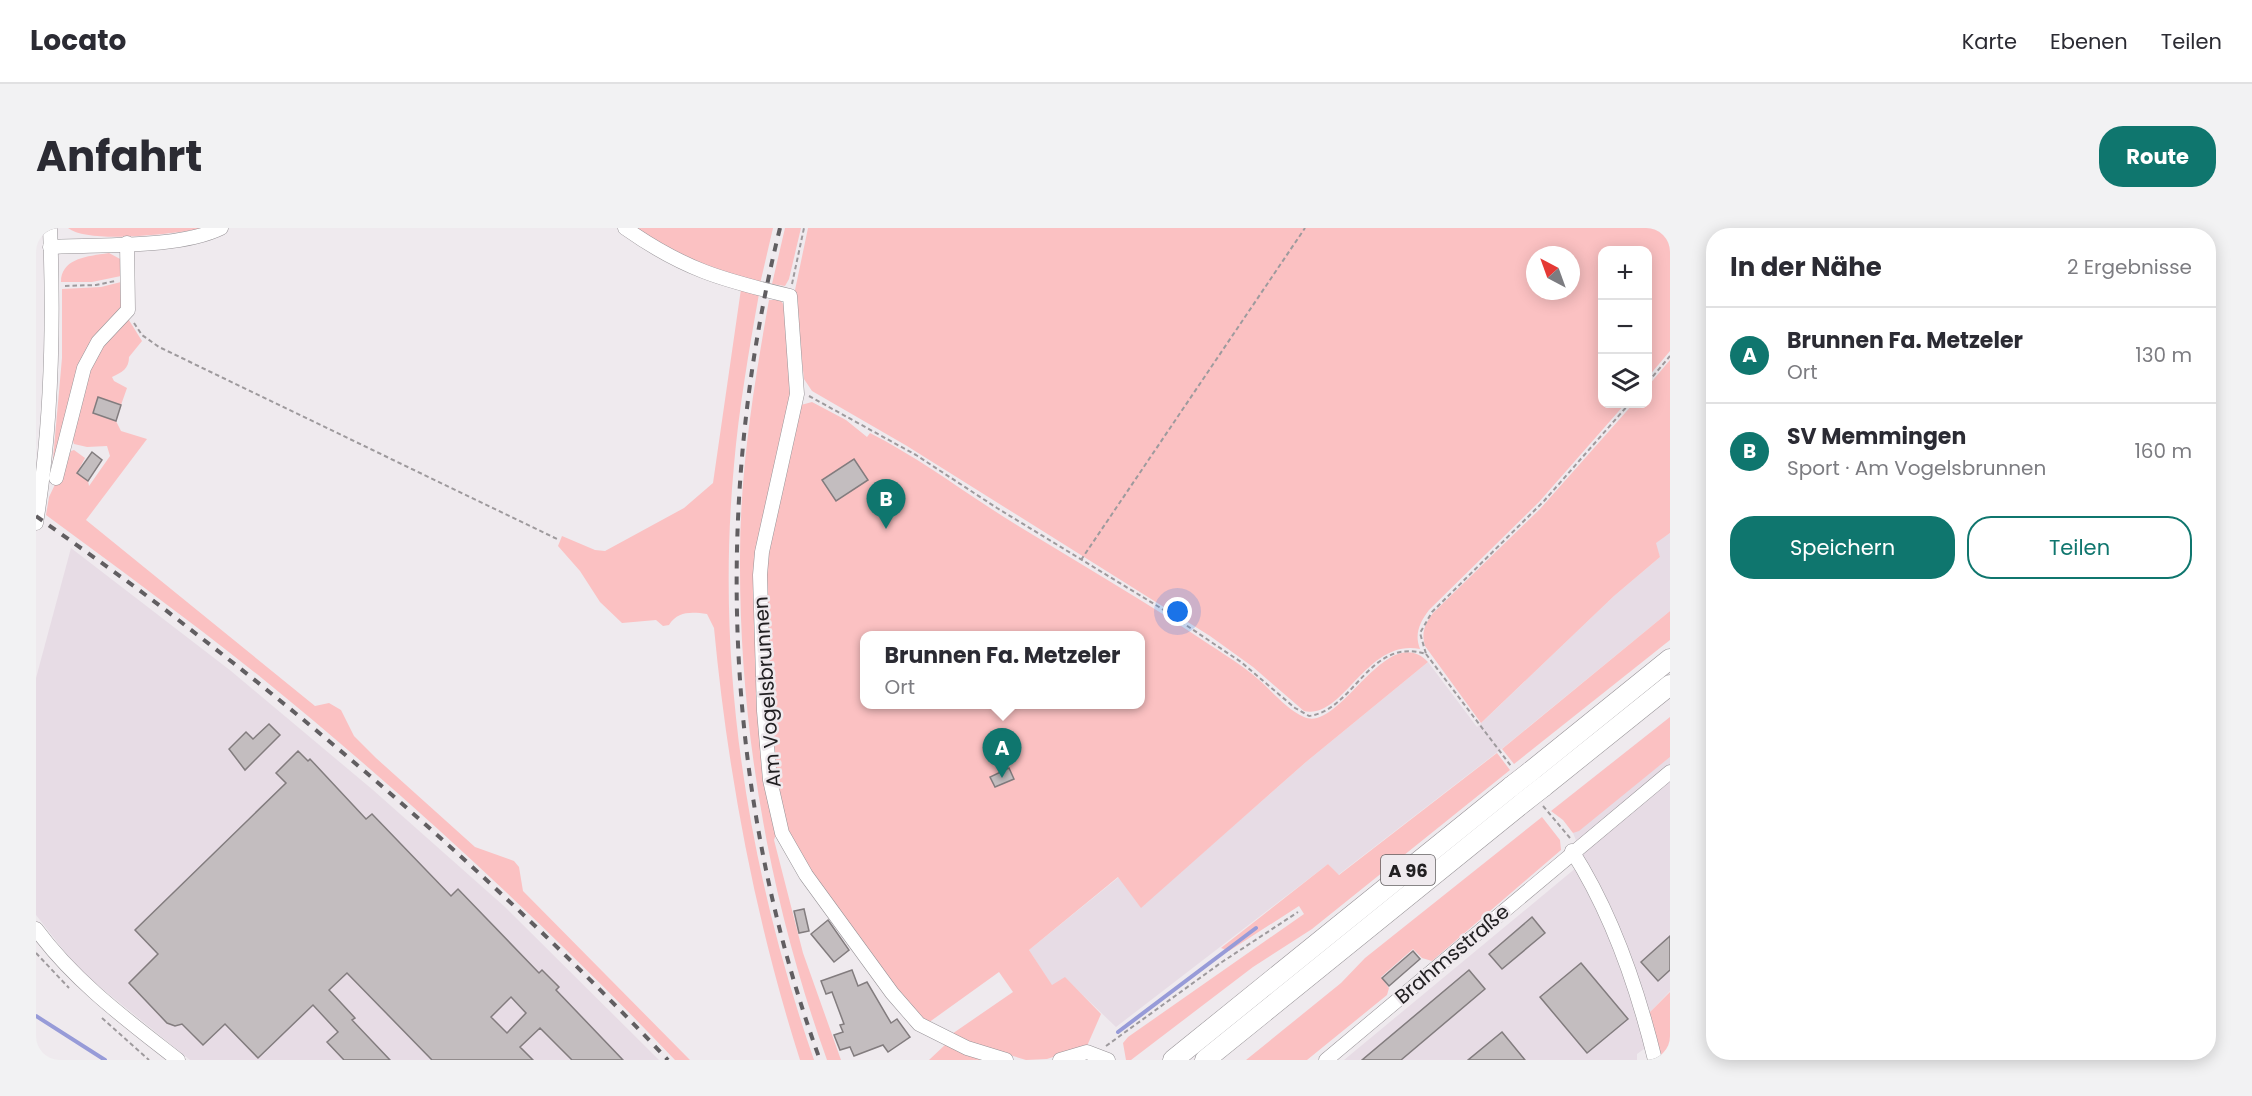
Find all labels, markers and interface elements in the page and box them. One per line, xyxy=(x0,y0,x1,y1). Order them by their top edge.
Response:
text: Locato xyxy=(30,21,126,60)
text: Karte xyxy=(1962,27,2017,56)
text: Ebenen xyxy=(2050,27,2128,56)
text: Teilen xyxy=(2161,27,2222,56)
button: Route xyxy=(2099,126,2216,187)
text: Anfahrt xyxy=(36,127,202,186)
north arrow xyxy=(1526,246,1580,300)
map controls xyxy=(1598,246,1652,408)
button: + xyxy=(1598,246,1652,300)
text: In der Nähe xyxy=(1730,249,1882,285)
text: 2 Ergebnisse xyxy=(2067,253,2192,281)
button: − xyxy=(1598,300,1652,354)
text: Brunnen Fa. Metzeler xyxy=(1787,325,2023,356)
text: A xyxy=(1742,341,1757,369)
text: 130 m xyxy=(2135,341,2192,369)
button: layers xyxy=(1598,354,1652,408)
text: Ort xyxy=(1787,358,1817,386)
text: SV Memmingen xyxy=(1787,421,1966,452)
text: B xyxy=(1743,437,1756,465)
text: 160 m xyxy=(2134,437,2192,465)
text: Sport · Am Vogelsbrunnen xyxy=(1787,454,2046,482)
pin: B xyxy=(866,480,906,529)
button: Speichern xyxy=(1730,516,1955,579)
button: Teilen xyxy=(1967,516,2192,579)
street label: Am Vogelsbrunnen xyxy=(746,595,788,789)
your location xyxy=(1163,597,1192,626)
popup xyxy=(860,631,1145,709)
text: Brunnen Fa. Metzeler xyxy=(885,640,1120,671)
text: Ort xyxy=(885,673,915,701)
pin: A xyxy=(982,728,1022,778)
road number: A 96 xyxy=(1381,855,1435,885)
street label: Brahmsstraße xyxy=(1389,898,1515,1010)

